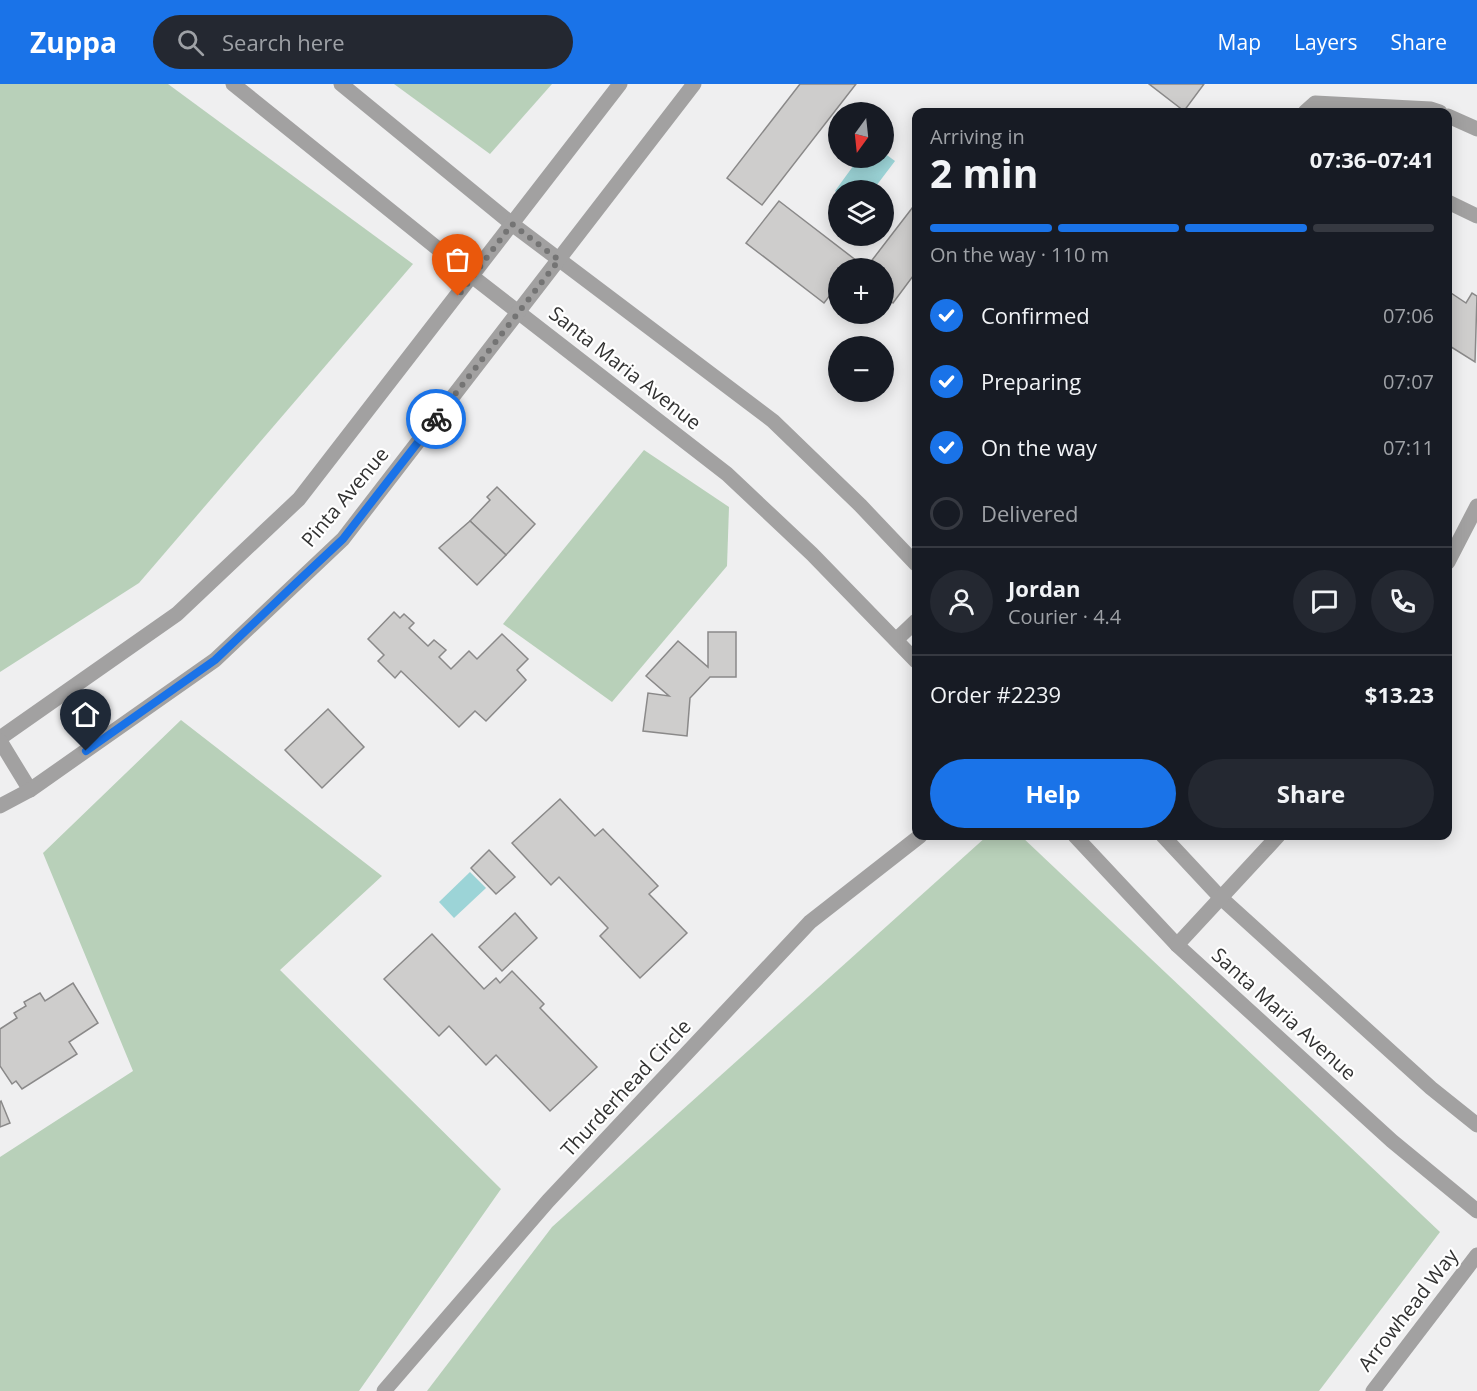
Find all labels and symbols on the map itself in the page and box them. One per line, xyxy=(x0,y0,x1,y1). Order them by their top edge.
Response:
north arrow xyxy=(828,102,894,168)
pin xyxy=(432,234,483,296)
street label: Santa Maria Avenue xyxy=(544,300,707,436)
courier xyxy=(406,389,466,449)
street label: Pinta Avenue xyxy=(295,441,394,552)
pin xyxy=(60,689,111,751)
street label: Santa Maria Avenue xyxy=(1206,941,1362,1086)
street label: Thurderhead Circle xyxy=(555,1013,697,1162)
street label: Arrowhead Way xyxy=(1351,1242,1464,1376)

